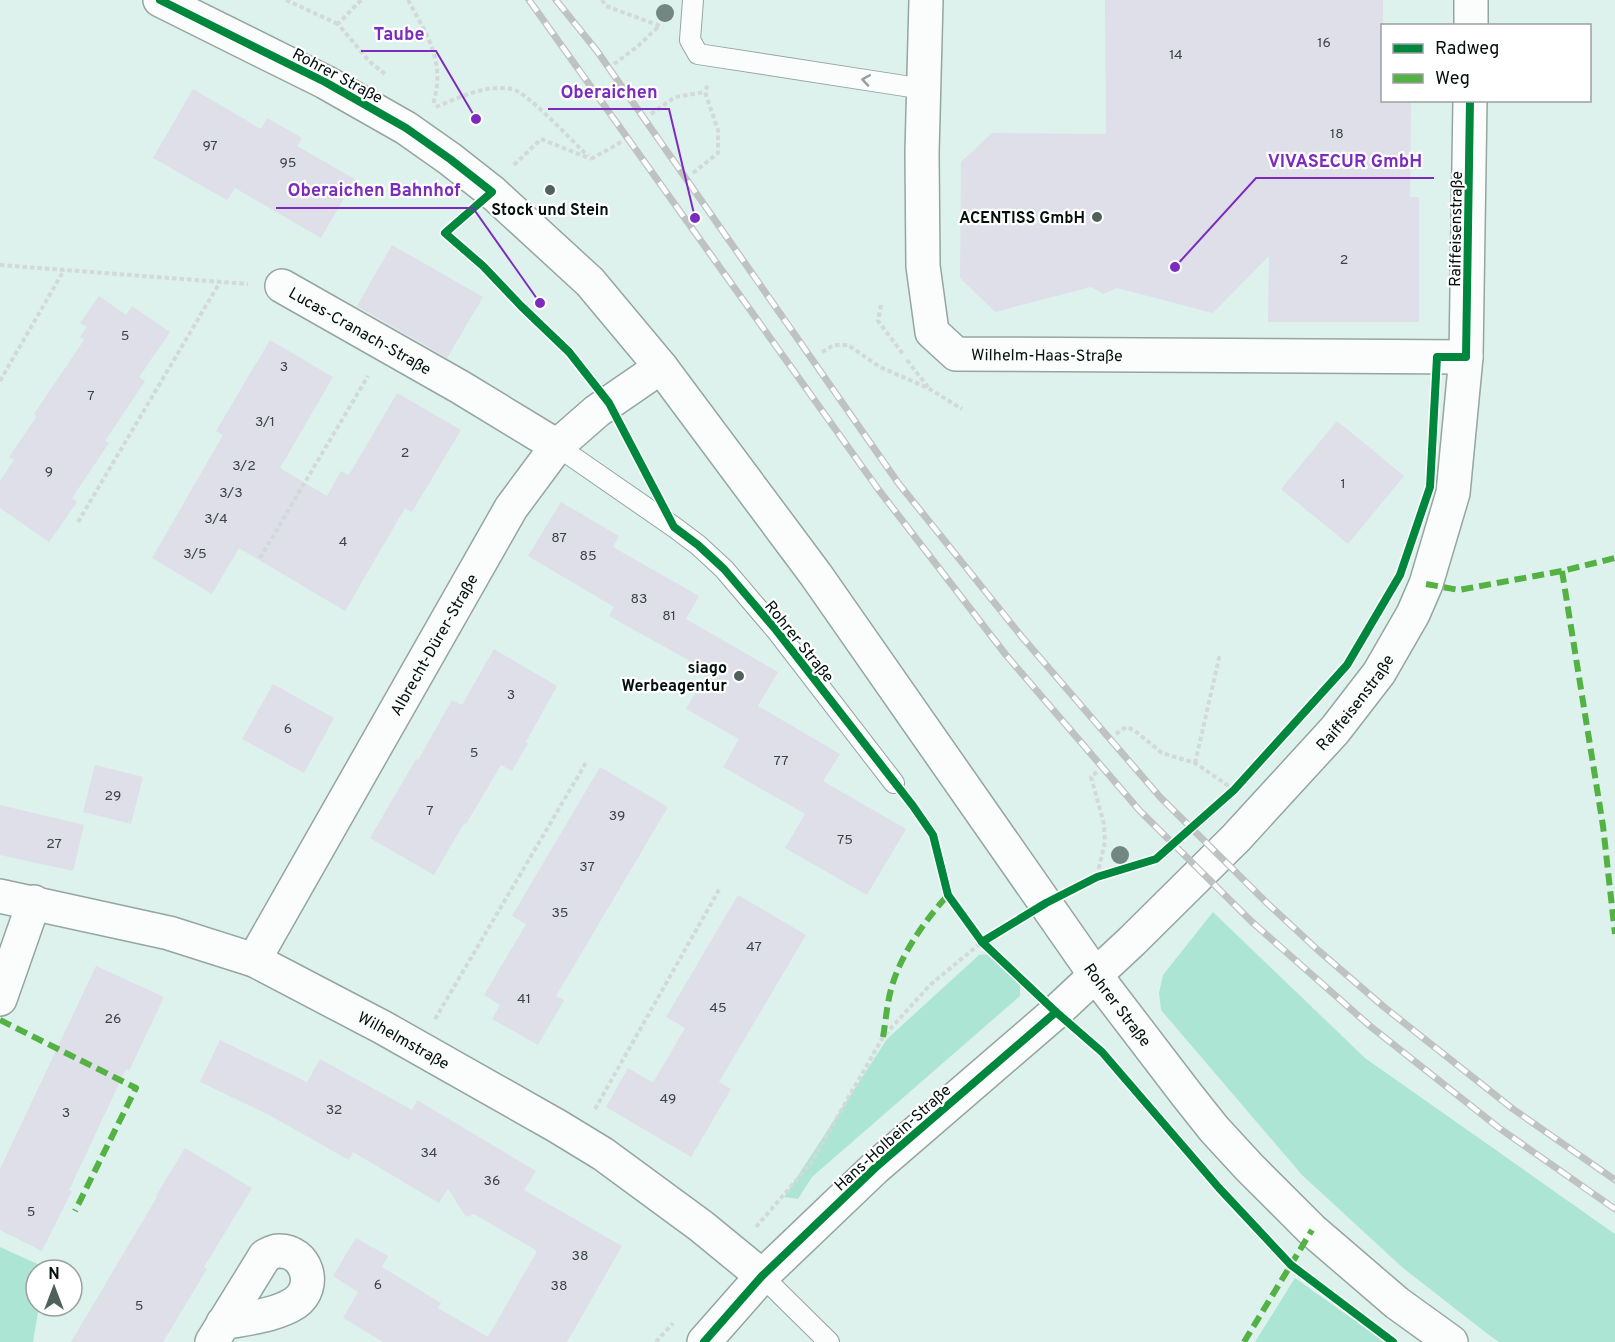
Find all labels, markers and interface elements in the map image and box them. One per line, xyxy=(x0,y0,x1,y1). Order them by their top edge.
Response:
callout: Taube xyxy=(361,15,436,51)
text: Taube xyxy=(374,24,424,47)
legend xyxy=(1381,24,1591,102)
house number: 16 xyxy=(1317,35,1331,52)
text: Radweg xyxy=(1435,38,1499,61)
street label: Rohrer Straße xyxy=(288,45,386,109)
house number: 14 xyxy=(1169,47,1183,64)
text: Weg xyxy=(1435,68,1470,91)
callout: Oberaichen xyxy=(548,73,669,109)
one-way arrow xyxy=(861,74,871,87)
text: Oberaichen xyxy=(560,82,658,105)
house number: 18 xyxy=(1330,126,1344,143)
house number: 97 xyxy=(202,138,218,155)
callout: VIVASECUR GmbH xyxy=(1256,142,1434,178)
text: VIVASECUR GmbH xyxy=(1268,151,1422,174)
house number: 95 xyxy=(279,155,297,172)
street label: Raiffeisenstraße xyxy=(1446,171,1468,287)
callout: Oberaichen Bahnhof xyxy=(276,172,473,208)
text: Oberaichen Bahnhof xyxy=(287,180,461,203)
marker: Stock und Stein xyxy=(543,183,557,197)
place label: Stock und Stein xyxy=(491,201,609,221)
place label: ACENTISS GmbH xyxy=(959,209,1085,229)
marker: ACENTISS GmbH xyxy=(1090,210,1104,224)
house number: 2 xyxy=(1340,252,1348,269)
street label: Lucas-Cranach-Straße xyxy=(285,284,434,380)
house number: 5 xyxy=(121,328,129,345)
street label: Wilhelm-Haas-Straße xyxy=(971,346,1123,367)
house number: 3 xyxy=(280,359,288,376)
house number: 7 xyxy=(87,388,95,405)
house number: 3/1 xyxy=(255,414,275,431)
house number: 2 xyxy=(401,445,409,462)
house number: 3/2 xyxy=(232,458,256,475)
house number: 9 xyxy=(45,464,53,481)
house number: 1 xyxy=(1340,476,1346,493)
house number: 3/3 xyxy=(219,485,243,502)
house number: 3/4 xyxy=(204,511,228,528)
house number: 87 xyxy=(551,530,567,547)
house number: 4 xyxy=(339,534,347,551)
house number: 3/5 xyxy=(183,546,207,563)
house number: 85 xyxy=(579,548,597,565)
street label: Albrecht-Dürer-Straße xyxy=(387,571,483,720)
house number: 83 xyxy=(631,591,647,608)
street label: Rohrer Straße xyxy=(759,597,838,687)
house number: 81 xyxy=(662,608,676,625)
street label: Raiffeisenstraße xyxy=(1313,652,1399,756)
place label: siago Werbeagentur xyxy=(622,659,727,697)
marker: siago Werbeagentur xyxy=(732,669,746,683)
house number: 3 xyxy=(507,687,515,704)
house number: 6 xyxy=(284,721,292,738)
house number: 5 xyxy=(470,745,478,762)
house number: 77 xyxy=(773,753,789,770)
house number: 29 xyxy=(105,788,121,805)
house number: 7 xyxy=(426,803,434,820)
house number: 39 xyxy=(609,808,625,825)
house number: 75 xyxy=(837,832,853,849)
house number: 27 xyxy=(46,836,62,853)
house number: 37 xyxy=(579,859,595,876)
house number: 35 xyxy=(551,905,569,922)
house number: 47 xyxy=(746,939,762,956)
street label: Rohrer Straße xyxy=(1078,960,1155,1052)
house number: 41 xyxy=(517,991,531,1008)
house number: 45 xyxy=(709,1000,727,1017)
street label: Wilhelmstraße xyxy=(354,1008,452,1075)
house number: 26 xyxy=(105,1011,121,1028)
street label: Hans-Holbein-Straße xyxy=(831,1081,956,1196)
house number: 49 xyxy=(660,1091,676,1108)
house number: 32 xyxy=(326,1102,342,1119)
house number: 3 xyxy=(62,1105,70,1122)
house number: 34 xyxy=(420,1145,438,1162)
house number: 36 xyxy=(484,1173,500,1190)
house number: 5 xyxy=(27,1204,35,1221)
house number: 38 xyxy=(572,1248,588,1265)
north arrow xyxy=(24,1258,84,1318)
text: N xyxy=(48,1265,60,1285)
house number: 6 xyxy=(374,1277,382,1294)
house number: 38 xyxy=(551,1278,567,1295)
house number: 5 xyxy=(135,1298,143,1315)

